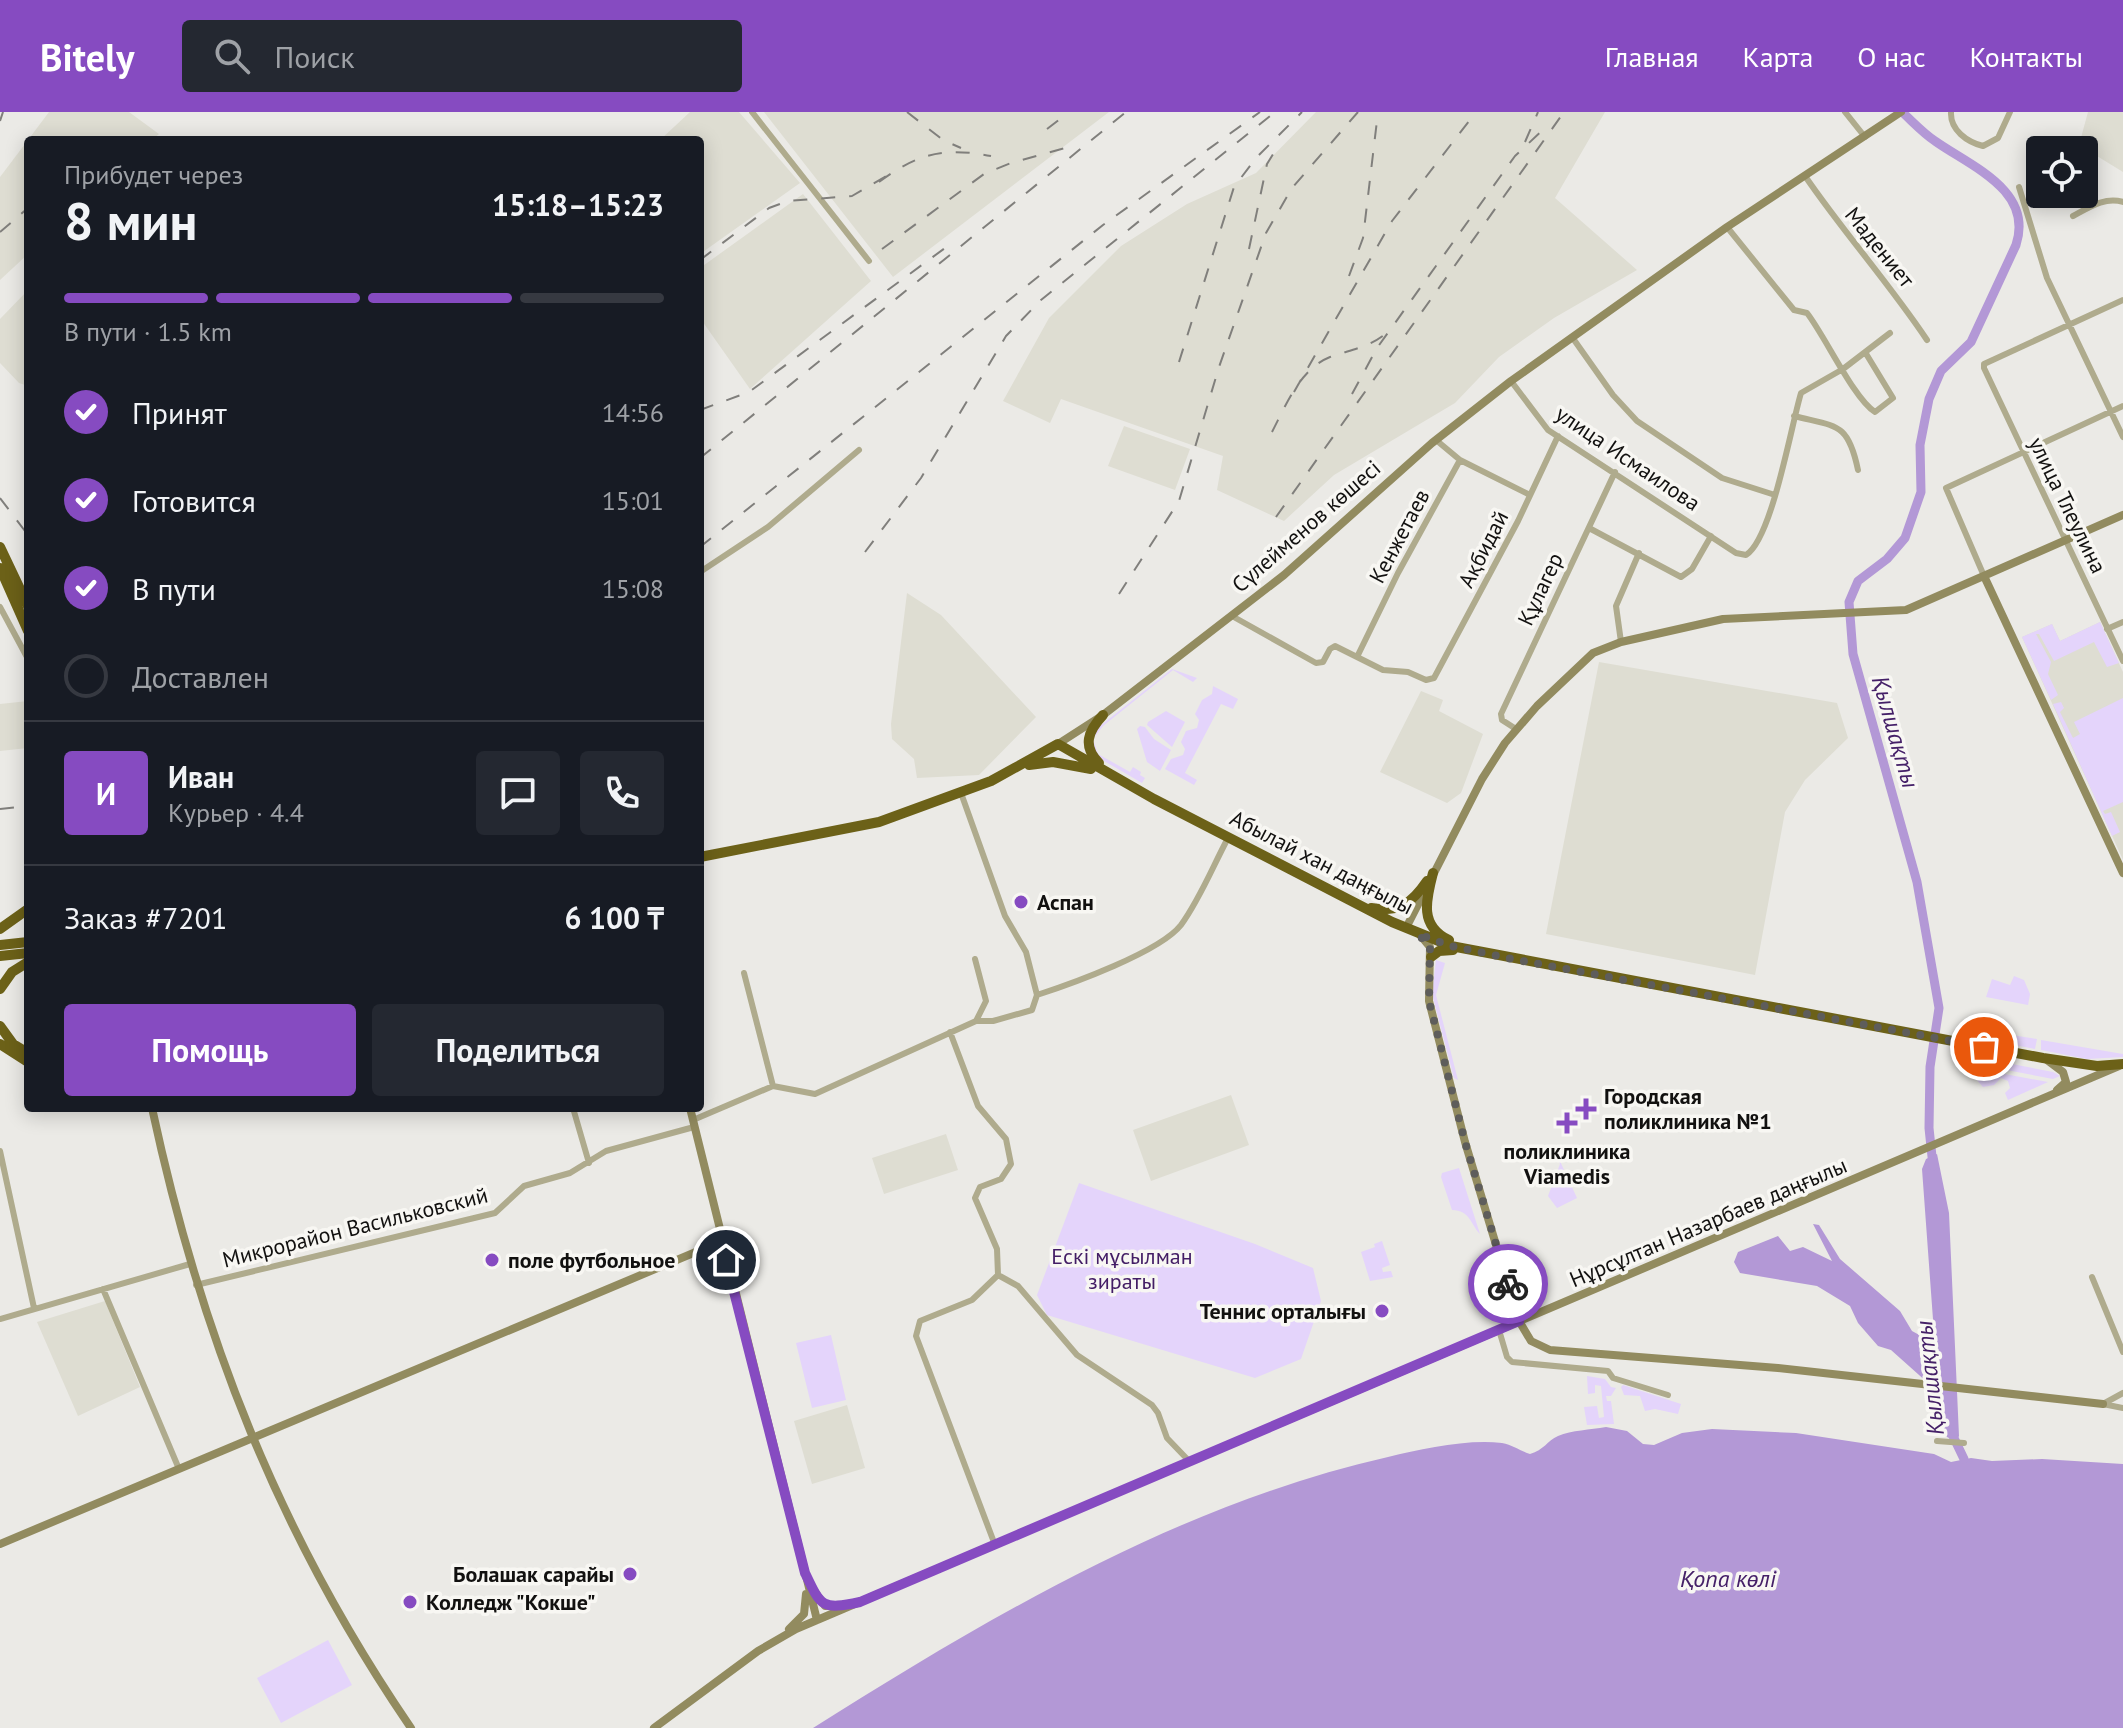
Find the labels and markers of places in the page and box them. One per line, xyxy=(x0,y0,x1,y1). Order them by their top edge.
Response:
place label: Аспан xyxy=(1037,888,1094,916)
marker: Аспан xyxy=(1012,893,1030,911)
pin xyxy=(1950,1013,2018,1081)
place label: Городская поликлиника №1 xyxy=(1604,1082,1772,1135)
marker: Городская поликлиника №1 xyxy=(1575,1098,1597,1120)
marker: поликлиника Viamedis xyxy=(1556,1112,1578,1134)
place label: поликлиника Viamedis xyxy=(1503,1137,1631,1190)
pin xyxy=(692,1226,760,1294)
place label: поле футбольное xyxy=(508,1246,675,1274)
marker: поле футбольное xyxy=(483,1251,501,1269)
place label: Теннис орталығы xyxy=(1200,1297,1366,1325)
marker: Теннис орталығы xyxy=(1373,1302,1391,1320)
place label: Болашак сарайы xyxy=(453,1560,614,1588)
marker: Болашак сарайы xyxy=(621,1565,639,1583)
place label: Колледж "Кокше" xyxy=(426,1588,596,1616)
marker: Колледж "Кокше" xyxy=(401,1593,419,1611)

